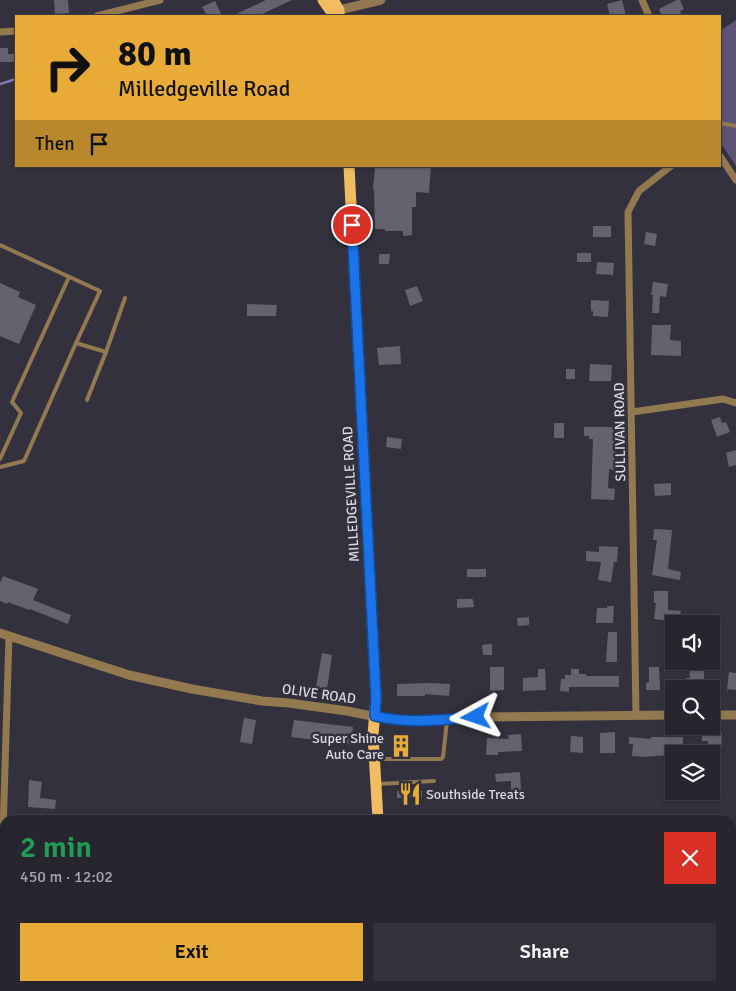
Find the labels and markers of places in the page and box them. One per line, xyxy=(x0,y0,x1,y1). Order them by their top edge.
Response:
pin xyxy=(331,204,373,246)
place label: Super Shine Auto Care xyxy=(312,730,384,763)
building icon: Super Shine Auto Care xyxy=(388,733,414,759)
restaurant icon: Southside Treats xyxy=(397,781,423,807)
place label: Southside Treats xyxy=(426,786,525,803)

